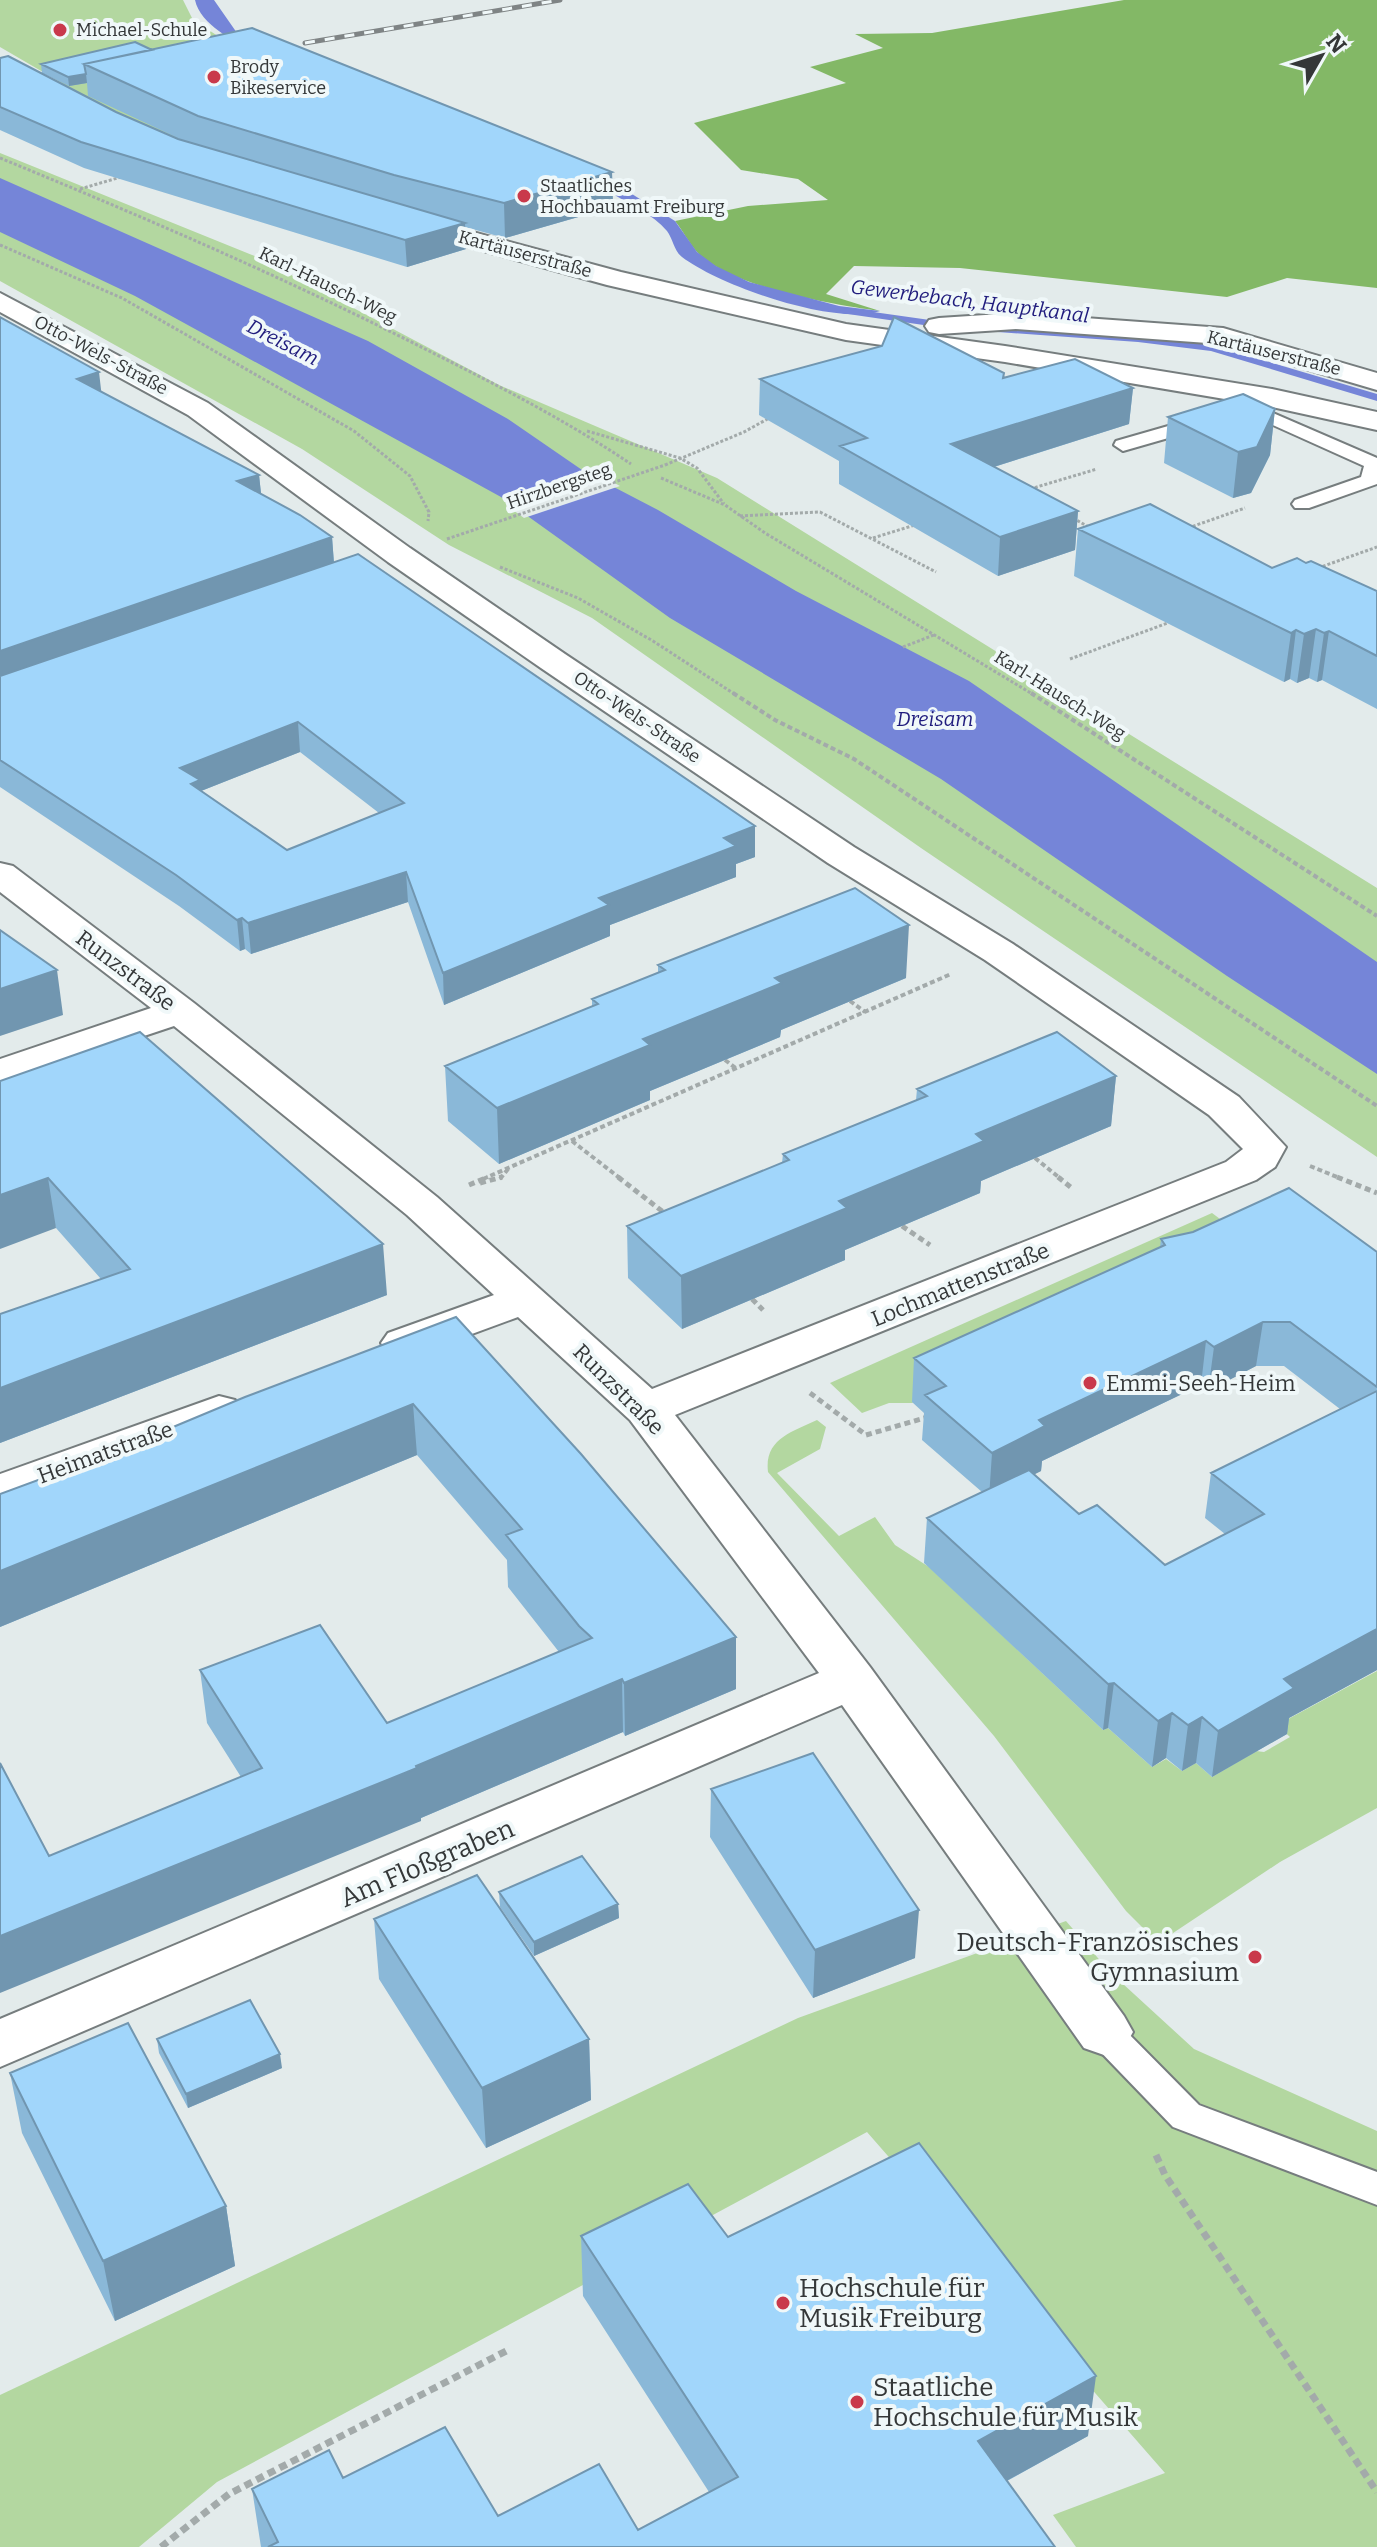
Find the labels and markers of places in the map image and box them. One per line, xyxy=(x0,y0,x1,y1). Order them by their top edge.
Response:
place label: Michael-Schule xyxy=(76,19,207,41)
marker: Michael-Schule xyxy=(51,21,69,39)
place label: Brody Bikeservice xyxy=(230,56,326,99)
marker: Brody Bikeservice xyxy=(205,68,223,86)
place label: Staatliches Hochbauamt Freiburg xyxy=(540,175,725,218)
marker: Staatliches Hochbauamt Freiburg xyxy=(515,187,533,205)
place label: Emmi-Seeh-Heim xyxy=(1106,1370,1295,1397)
marker: Emmi-Seeh-Heim xyxy=(1081,1374,1099,1392)
place label: Deutsch-Französisches Gymnasium xyxy=(956,1927,1239,1988)
marker: Deutsch-Französisches Gymnasium xyxy=(1246,1948,1264,1966)
place label: Hochschule für Musik Freiburg xyxy=(799,2273,985,2334)
marker: Hochschule für Musik Freiburg xyxy=(774,2294,792,2312)
place label: Staatliche Hochschule für Musik xyxy=(873,2372,1138,2433)
marker: Staatliche Hochschule für Musik xyxy=(848,2393,866,2411)

